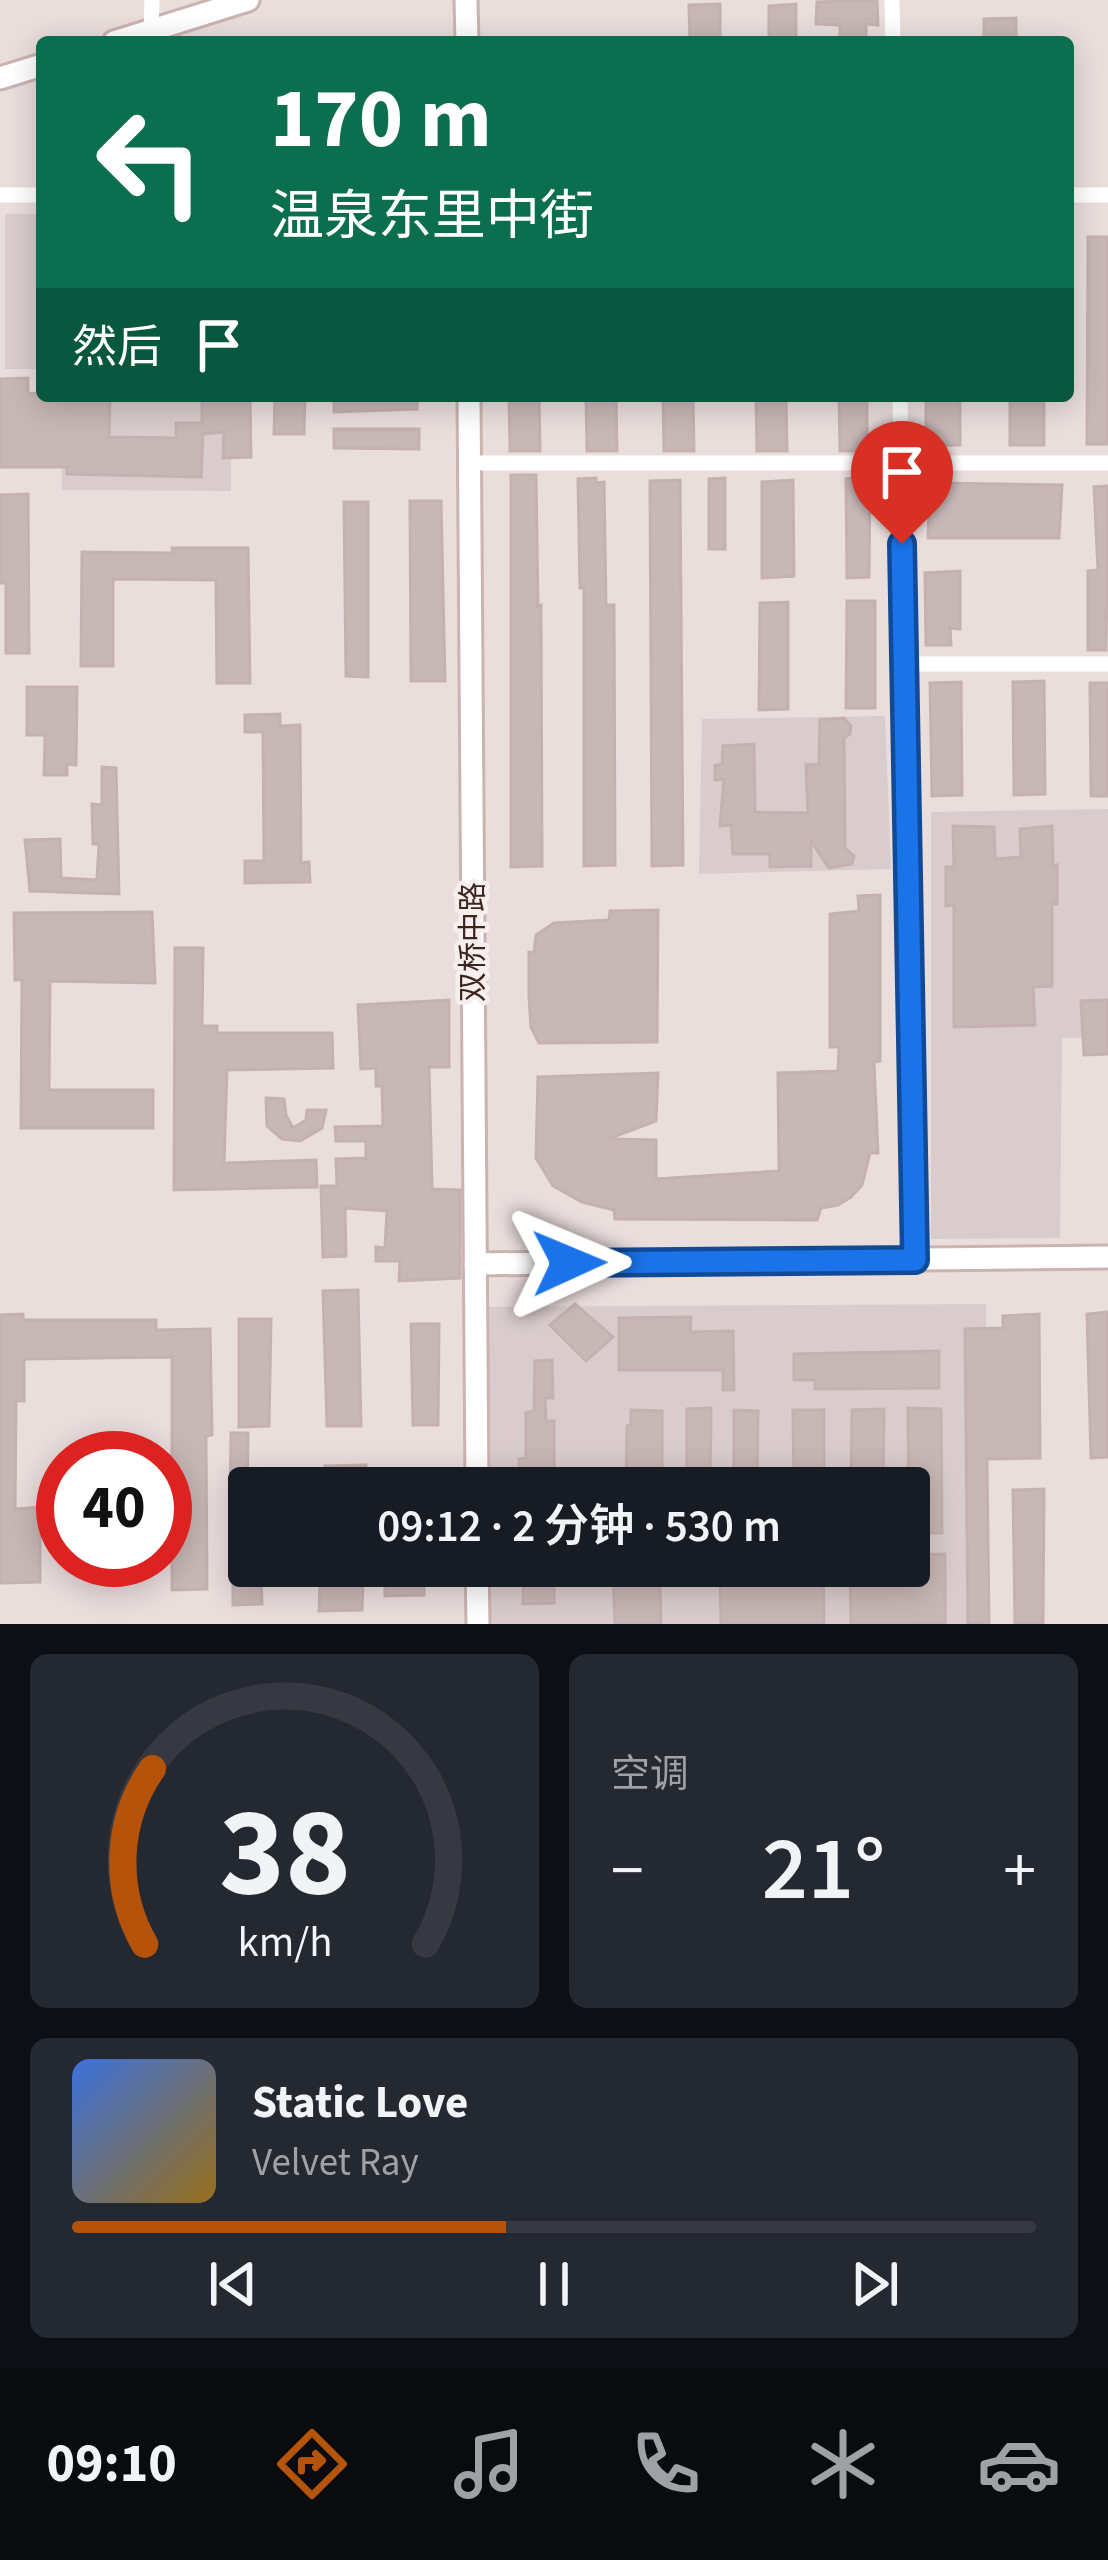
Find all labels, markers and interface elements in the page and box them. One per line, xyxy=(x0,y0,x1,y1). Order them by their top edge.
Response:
text: 170 m xyxy=(270,60,492,180)
icon: left xyxy=(72,84,228,240)
text: 温泉东里中街 xyxy=(270,179,594,256)
icon: arrive xyxy=(186,312,252,378)
text: 然后 xyxy=(72,316,162,380)
pin xyxy=(851,421,953,544)
icon: arrive xyxy=(869,439,935,505)
street label: 双桥中路 xyxy=(452,882,495,1002)
position arrow xyxy=(506,1200,632,1326)
speed limit sign: 40 xyxy=(36,1431,192,1587)
text: 09:12 · 2 分钟 · 530 m xyxy=(377,1495,781,1559)
text: 空调 xyxy=(611,1747,689,1803)
text: 38 xyxy=(219,1765,350,1943)
text: 21° xyxy=(762,1806,885,1934)
text: − xyxy=(611,1824,644,1918)
text: + xyxy=(1003,1824,1036,1918)
text: km/h xyxy=(237,1912,332,1973)
text: Static Love xyxy=(252,2071,468,2135)
text: Velvet Ray xyxy=(252,2135,419,2191)
icon: previous xyxy=(200,2251,266,2317)
icon: pause xyxy=(521,2251,587,2317)
icon: next xyxy=(842,2251,908,2317)
icon: directions xyxy=(270,2422,354,2506)
icon: music xyxy=(447,2422,531,2506)
icon: phone xyxy=(624,2422,708,2506)
icon: climate xyxy=(801,2422,885,2506)
icon: car xyxy=(977,2422,1061,2506)
text: 09:10 xyxy=(46,2426,177,2503)

